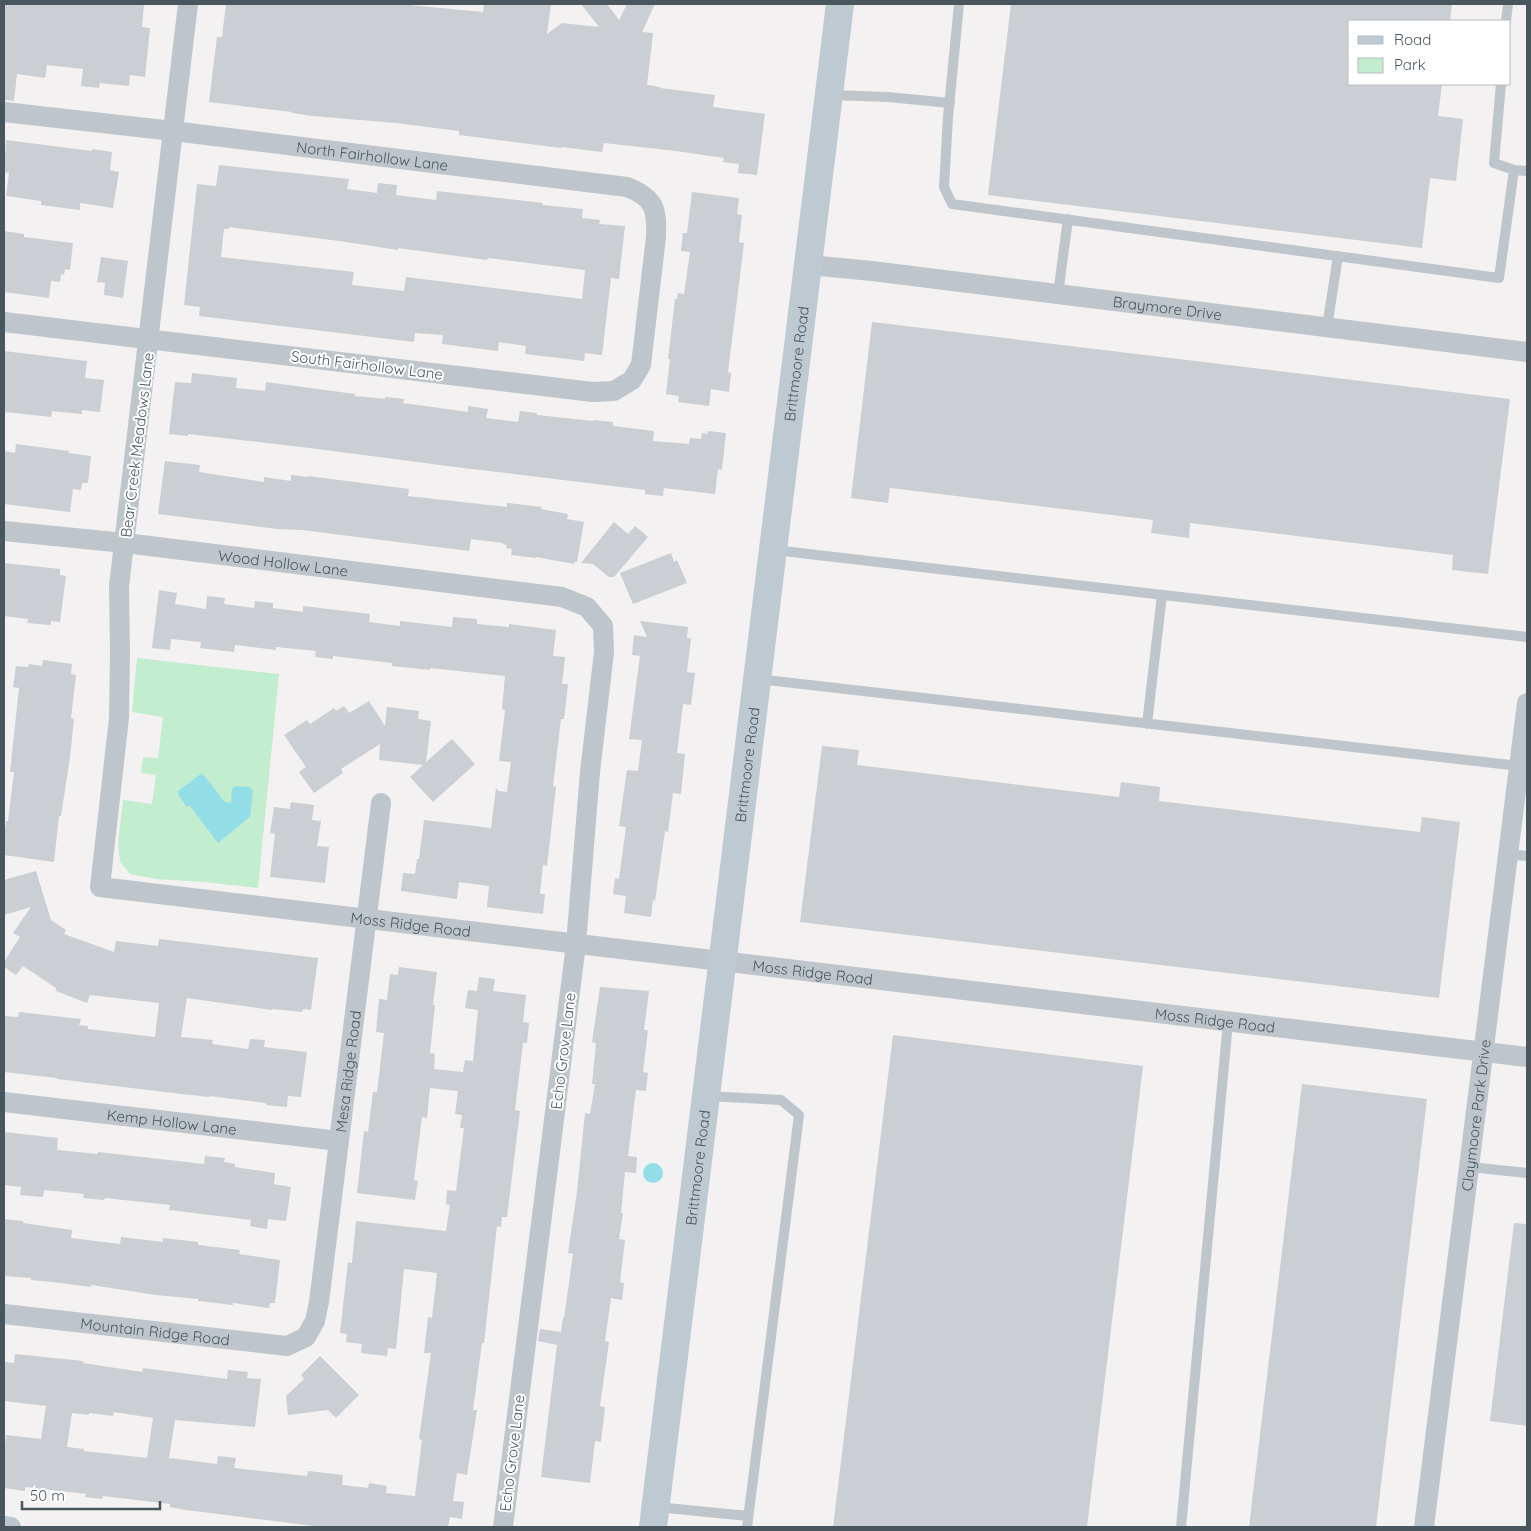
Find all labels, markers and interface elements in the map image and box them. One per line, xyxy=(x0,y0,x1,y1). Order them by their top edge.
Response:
legend xyxy=(1348,20,1511,85)
text: Road xyxy=(1394,30,1431,49)
text: Park xyxy=(1394,55,1426,74)
street label: North Fairhollow Lane xyxy=(295,137,449,174)
street label: Braymore Drive xyxy=(1112,291,1223,324)
street label: Brittmoore Road xyxy=(779,305,812,422)
street label: South Fairhollow Lane xyxy=(290,346,444,384)
street label: Bear Creek Meadows Lane xyxy=(116,351,158,539)
street label: Wood Hollow Lane xyxy=(217,545,349,580)
street label: Brittmoore Road xyxy=(730,706,763,823)
street label: Moss Ridge Road xyxy=(349,907,472,941)
street label: Moss Ridge Road xyxy=(752,955,874,989)
street label: Echo Grove Lane xyxy=(546,992,580,1110)
street label: Moss Ridge Road xyxy=(1154,1003,1276,1036)
street label: Mesa Ridge Road xyxy=(331,1009,365,1133)
street label: Claymoore Park Drive xyxy=(1457,1038,1494,1192)
street label: Kemp Hollow Lane xyxy=(106,1105,238,1139)
street label: Brittmoore Road xyxy=(681,1109,714,1226)
street label: Mountain Ridge Road xyxy=(79,1313,231,1349)
street label: Echo Grove Lane xyxy=(495,1394,529,1512)
scale bar xyxy=(22,1478,160,1510)
text: 50 m xyxy=(30,1486,65,1505)

